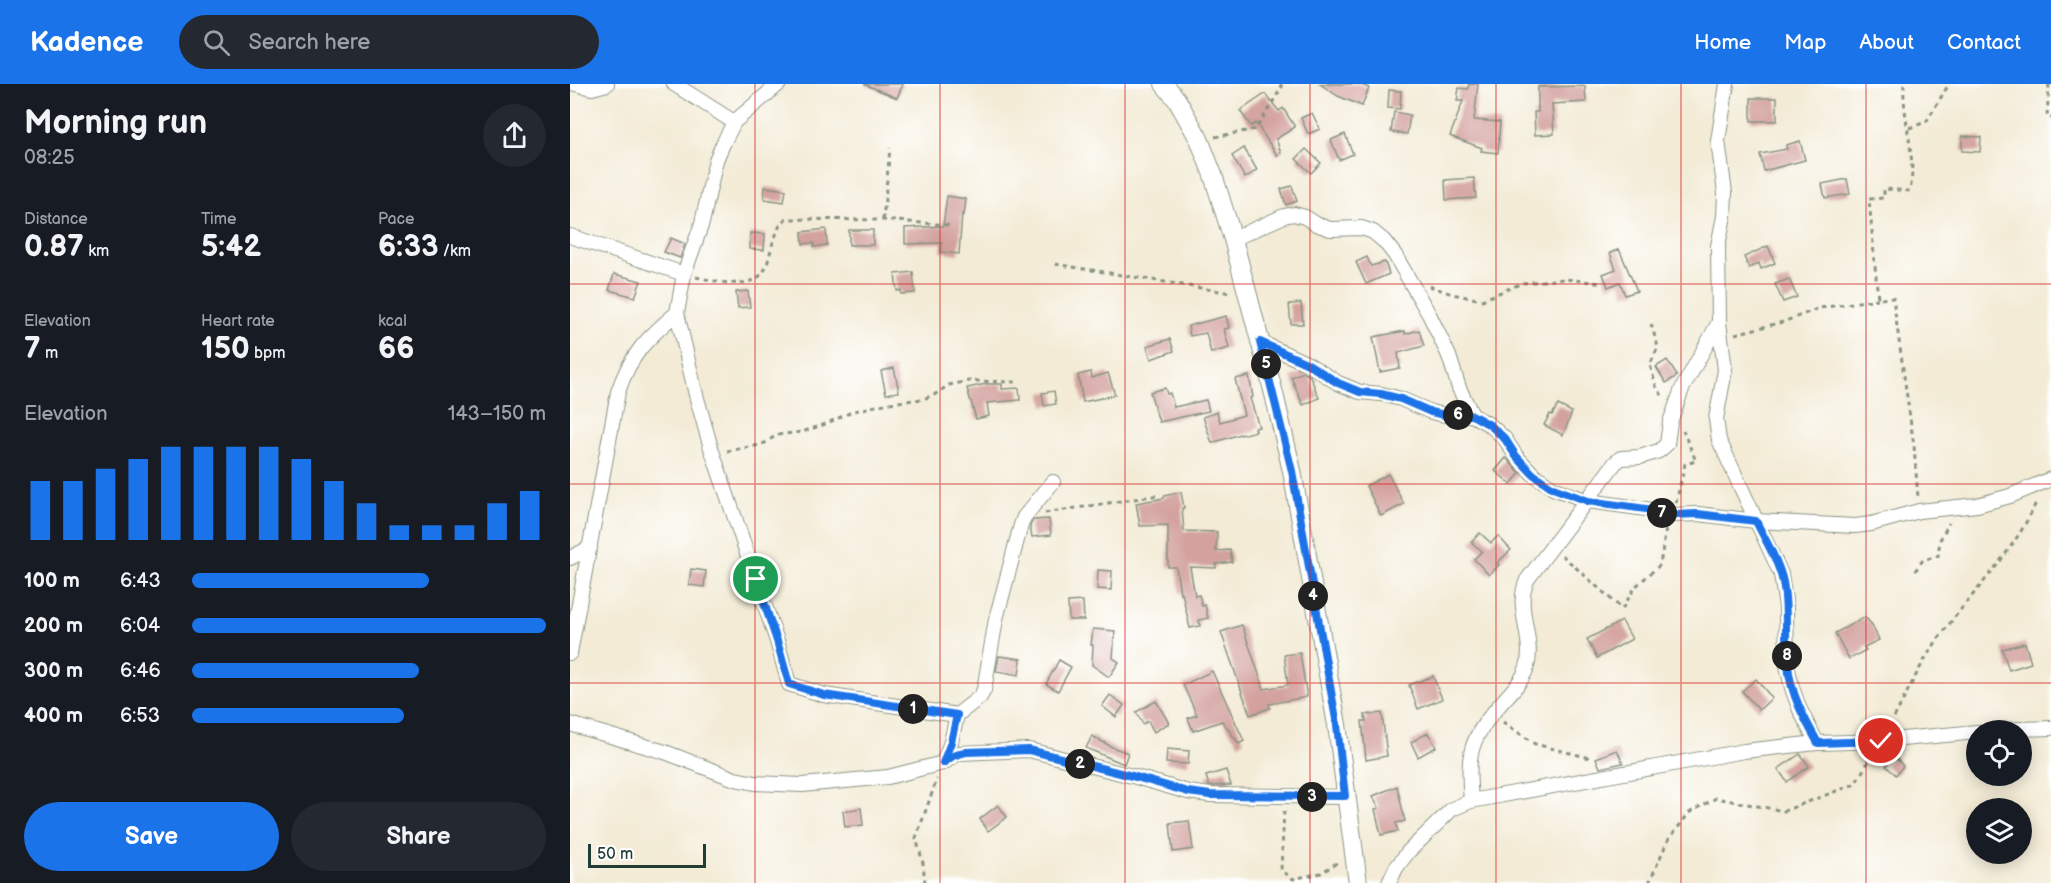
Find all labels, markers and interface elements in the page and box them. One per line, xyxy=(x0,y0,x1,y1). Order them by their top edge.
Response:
search box xyxy=(179,15,599,69)
text: Kadence xyxy=(30,26,143,59)
icon: search xyxy=(200,26,233,59)
text: Search here xyxy=(248,29,370,56)
text: Home xyxy=(1694,30,1751,55)
text: Map xyxy=(1784,30,1826,55)
text: About xyxy=(1859,30,1914,55)
text: Contact xyxy=(1947,30,2021,55)
text: Morning run xyxy=(24,103,207,143)
button: share xyxy=(483,104,546,167)
text: 08:25 xyxy=(24,146,75,170)
text: Distance xyxy=(24,210,88,229)
text: Time xyxy=(201,210,236,229)
text: Pace xyxy=(378,210,414,229)
text: 0.87 xyxy=(24,229,84,265)
text: 5:42 xyxy=(201,229,261,265)
text: 6:33 xyxy=(378,229,438,265)
text: km xyxy=(84,242,109,261)
text: /km xyxy=(438,242,471,261)
text: Elevation xyxy=(24,312,91,331)
text: Heart rate xyxy=(201,312,275,331)
text: kcal xyxy=(378,312,407,331)
text: 7 xyxy=(24,331,41,367)
text: 150 xyxy=(201,331,250,367)
text: 66 xyxy=(378,331,414,367)
text: m xyxy=(41,344,58,363)
text: bpm xyxy=(250,344,285,363)
pin: 5 xyxy=(1251,349,1281,379)
text: 5 xyxy=(1261,354,1271,373)
pin: 6 xyxy=(1443,400,1473,430)
text: Elevation xyxy=(24,402,107,426)
text: 143–150 m xyxy=(448,402,546,426)
text: 6 xyxy=(1453,405,1463,424)
pin: 7 xyxy=(1647,498,1677,528)
text: 7 xyxy=(1658,503,1666,522)
pin xyxy=(730,553,781,604)
icon: arrive xyxy=(739,562,772,595)
text: 100 m xyxy=(24,569,80,593)
text: 6:43 xyxy=(120,569,161,593)
pin: 4 xyxy=(1298,581,1328,611)
text: 4 xyxy=(1308,586,1318,605)
text: 200 m xyxy=(24,614,83,638)
text: 6:04 xyxy=(120,614,160,638)
pin: 8 xyxy=(1772,641,1802,671)
text: 8 xyxy=(1782,646,1792,665)
text: 300 m xyxy=(24,659,83,683)
text: 6:46 xyxy=(120,659,161,683)
pin: 1 xyxy=(898,694,928,724)
text: 1 xyxy=(910,699,916,718)
text: 400 m xyxy=(24,704,83,728)
text: 6:53 xyxy=(120,704,160,728)
pin xyxy=(1855,715,1906,766)
map controls xyxy=(1966,720,2032,864)
button: locate xyxy=(1966,720,2032,786)
icon: check xyxy=(1864,724,1897,757)
pin: 2 xyxy=(1065,749,1095,779)
text: 2 xyxy=(1075,754,1085,773)
pin: 3 xyxy=(1297,782,1327,812)
text: 3 xyxy=(1307,787,1317,806)
button: layers xyxy=(1966,798,2032,864)
button: Save xyxy=(24,802,279,871)
button: Share xyxy=(291,802,546,871)
scale bar xyxy=(588,841,706,868)
text: 50 m xyxy=(597,845,633,864)

